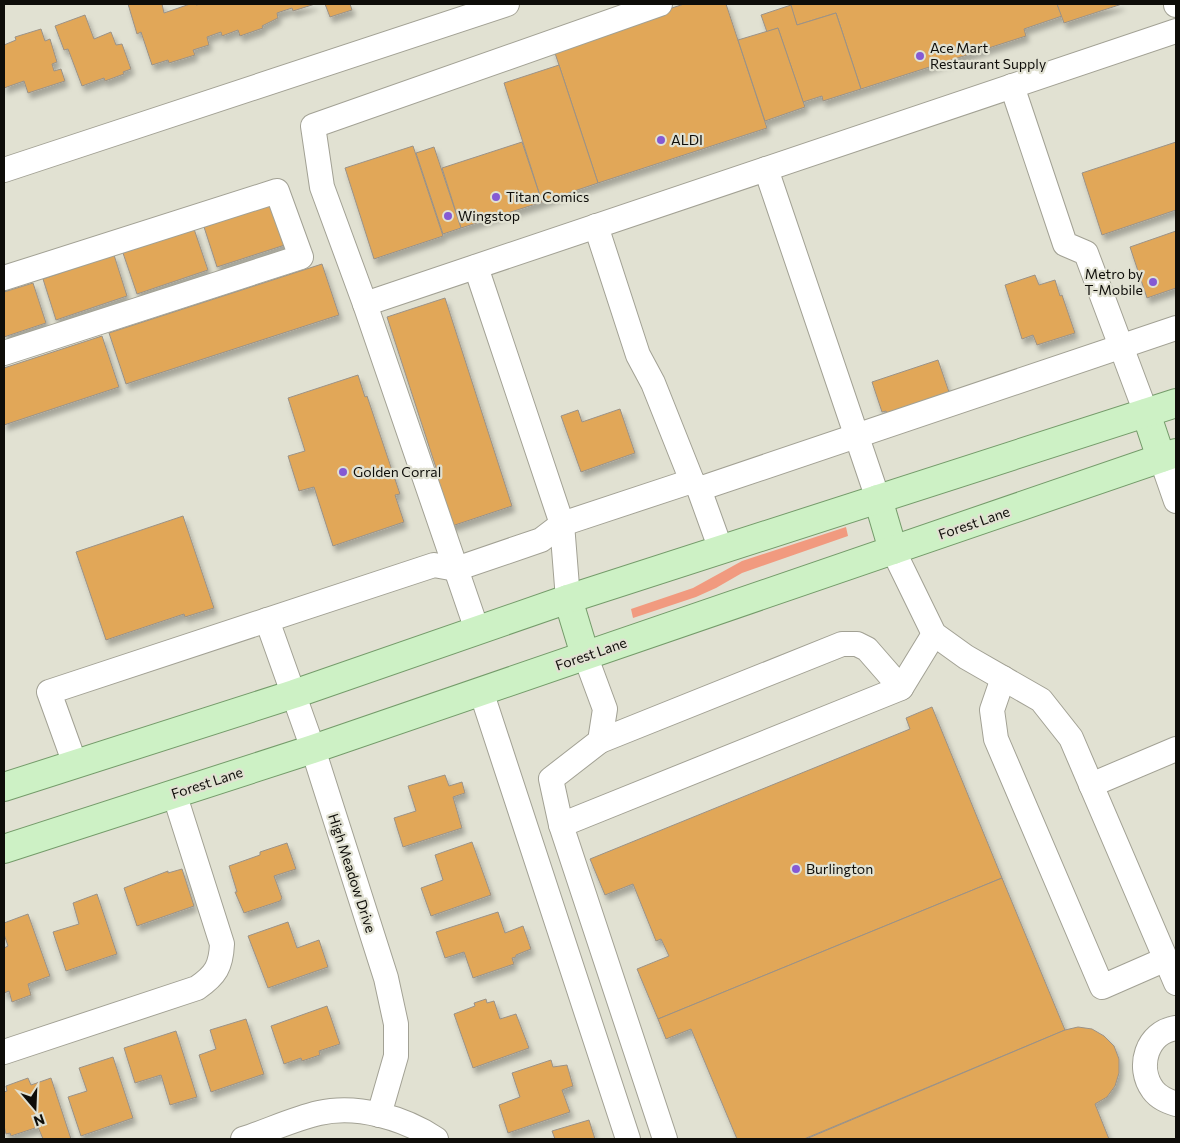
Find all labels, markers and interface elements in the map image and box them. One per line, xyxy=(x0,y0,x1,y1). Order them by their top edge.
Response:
place label: Ace Mart Restaurant Supply xyxy=(930,39,1046,72)
marker: Ace Mart Restaurant Supply xyxy=(914,50,926,62)
place label: ALDI xyxy=(671,131,703,148)
marker: ALDI xyxy=(655,134,667,146)
place label: Titan Comics xyxy=(506,188,589,205)
marker: Titan Comics xyxy=(490,191,502,203)
place label: Wingstop xyxy=(458,207,520,224)
marker: Wingstop xyxy=(442,210,454,222)
place label: Metro by T-Mobile xyxy=(1084,265,1143,298)
marker: Metro by T-Mobile xyxy=(1147,276,1159,288)
place label: Golden Corral xyxy=(353,463,441,480)
marker: Golden Corral xyxy=(337,466,349,478)
street label: Forest Lane xyxy=(936,502,1012,543)
street label: Forest Lane xyxy=(553,633,629,674)
street label: Forest Lane xyxy=(169,763,245,802)
street label: High Meadow Drive xyxy=(325,811,380,935)
place label: Burlington xyxy=(806,860,873,877)
marker: Burlington xyxy=(790,863,802,875)
north arrow xyxy=(10,1083,60,1133)
text: N xyxy=(32,1111,47,1131)

